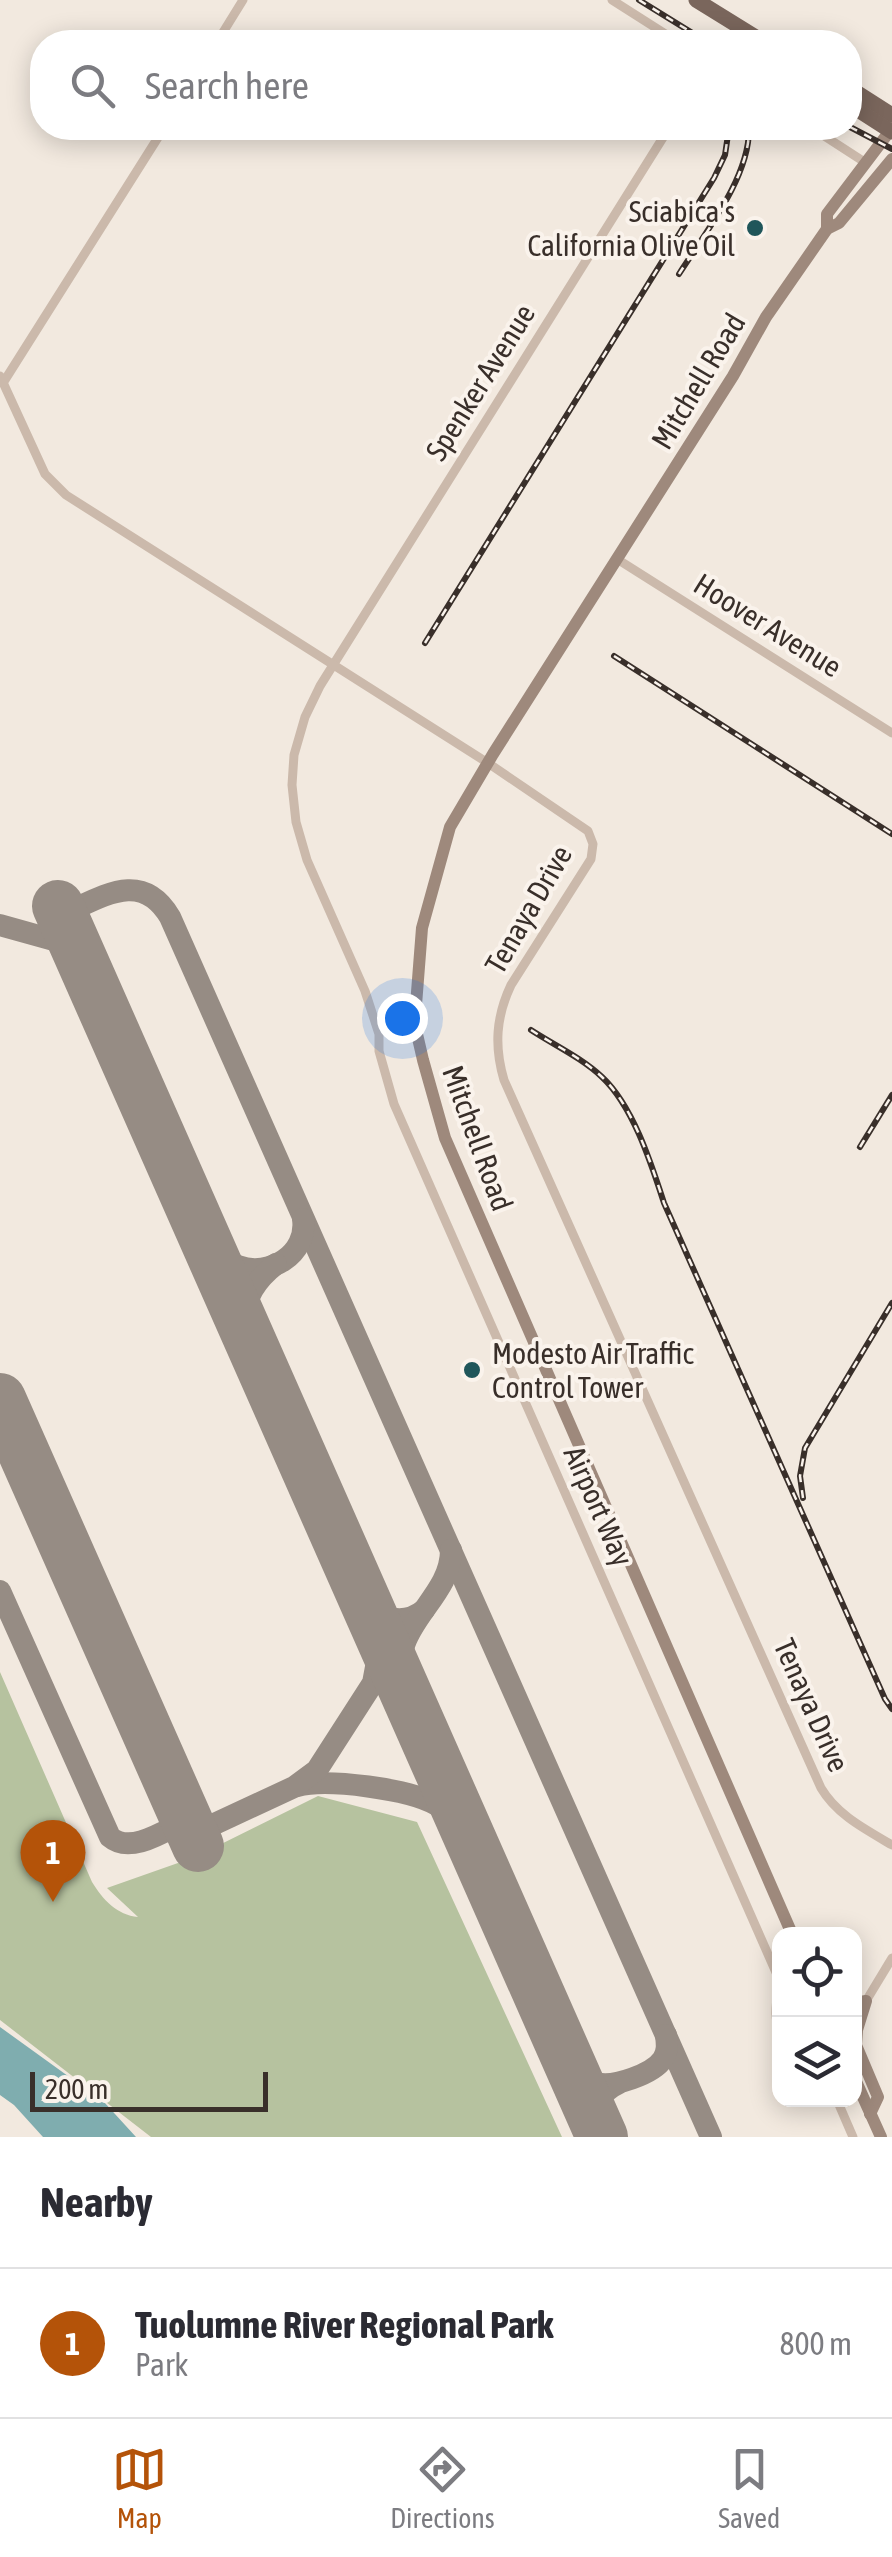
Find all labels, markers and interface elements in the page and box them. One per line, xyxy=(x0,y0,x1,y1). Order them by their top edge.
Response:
search box xyxy=(30,30,862,140)
icon: search xyxy=(65,58,120,113)
text: Search here xyxy=(145,64,309,107)
place label: Sciabica's California Olive Oil xyxy=(527,194,735,262)
marker: Sciabica's California Olive Oil xyxy=(744,217,766,239)
street label: Spenker Avenue xyxy=(419,298,541,466)
street label: Mitchell Road xyxy=(644,307,752,455)
street label: Hoover Avenue xyxy=(688,566,848,684)
street label: Tenaya Drive xyxy=(478,839,578,979)
your location xyxy=(377,993,428,1044)
street label: Mitchell Road xyxy=(436,1061,520,1215)
place label: Modesto Air Traffic Control Tower xyxy=(492,1336,694,1404)
marker: Modesto Air Traffic Control Tower xyxy=(461,1359,483,1381)
street label: Airport Way xyxy=(558,1441,640,1571)
street label: Tenaya Drive xyxy=(768,1633,856,1777)
pin: 1 xyxy=(20,1820,86,1902)
map controls xyxy=(772,1927,862,2107)
button: locate xyxy=(772,1927,862,2017)
button: layers xyxy=(772,2017,862,2107)
scale bar xyxy=(30,2067,268,2112)
text: 200 m xyxy=(45,2073,108,2105)
text: Nearby xyxy=(40,2178,153,2226)
text: Tuolumne River Regional Park xyxy=(135,2303,553,2346)
text: 1 xyxy=(65,2325,80,2362)
text: 800 m xyxy=(779,2325,852,2362)
text: Park xyxy=(135,2346,188,2383)
tab: Map xyxy=(112,2442,167,2534)
tab: Directions xyxy=(390,2442,495,2534)
tab: Saved xyxy=(718,2442,780,2534)

